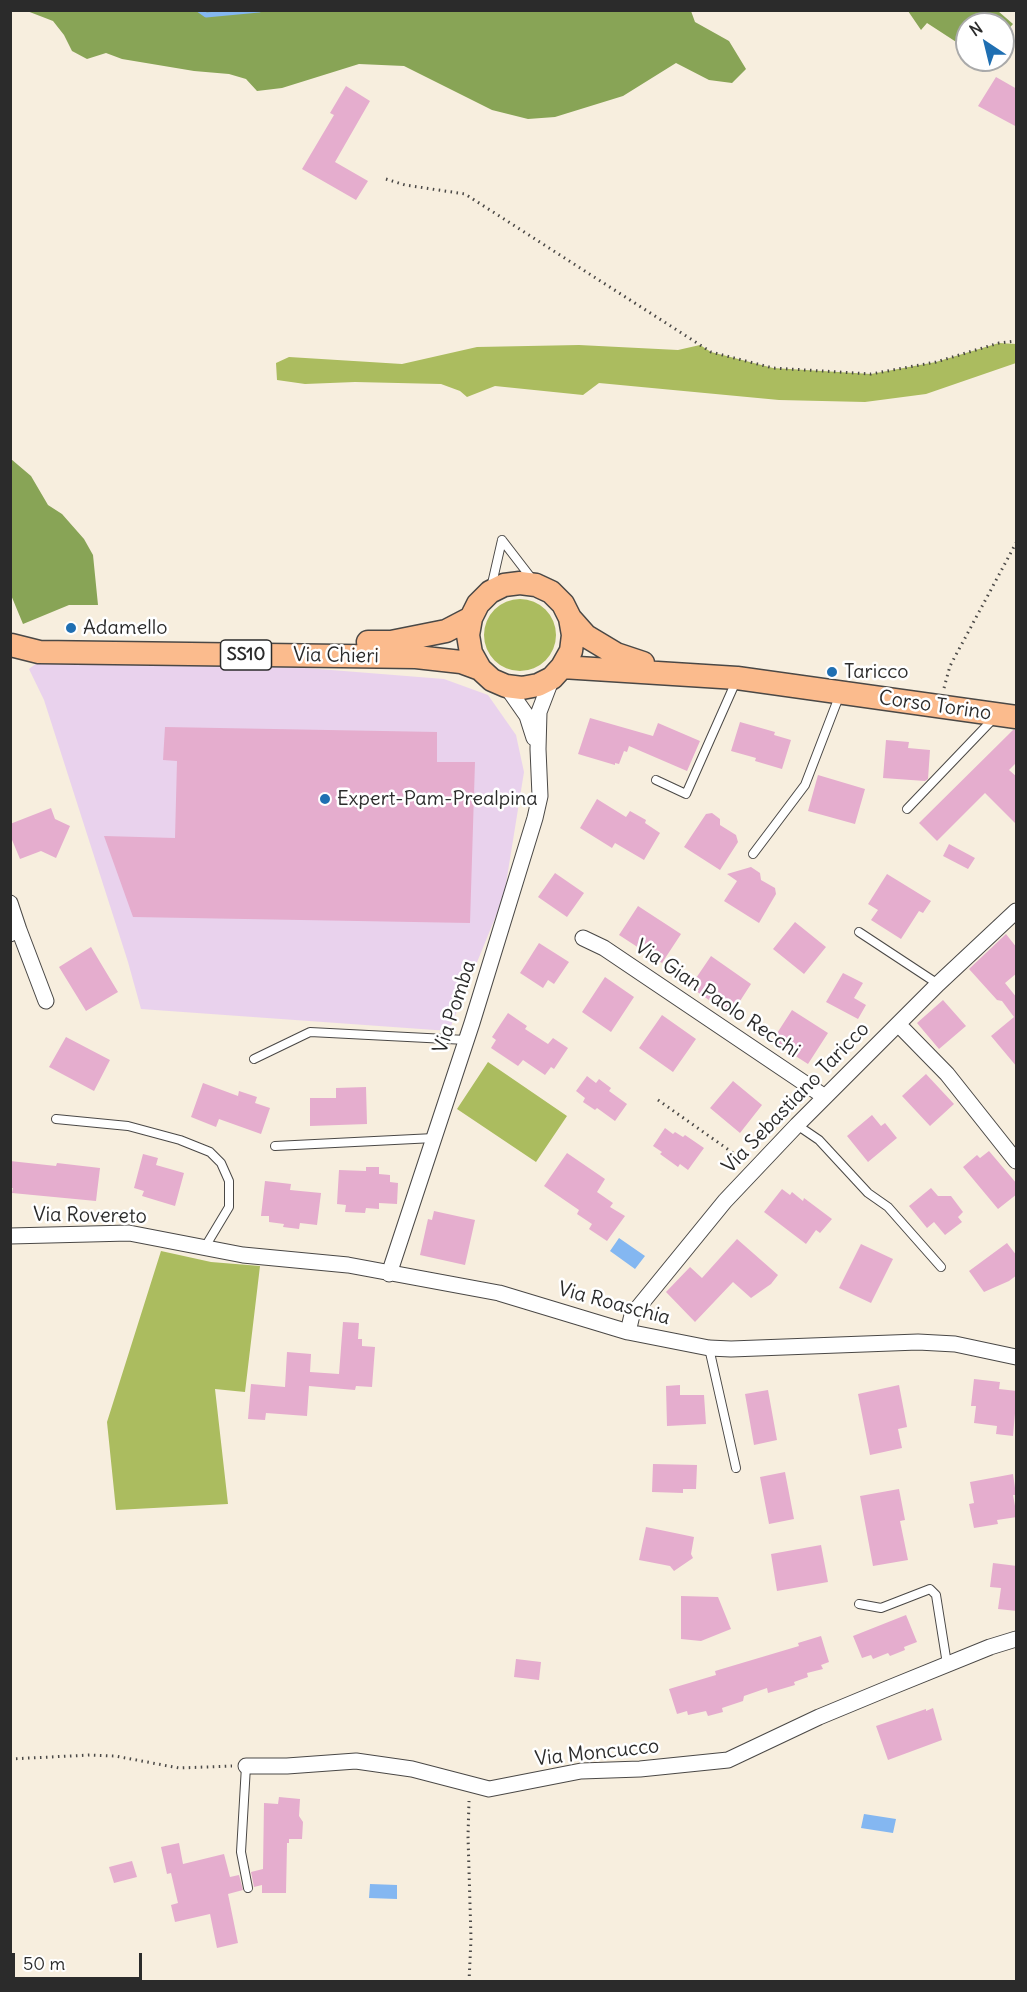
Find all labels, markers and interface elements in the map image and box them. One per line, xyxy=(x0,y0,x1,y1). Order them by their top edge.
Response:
north arrow xyxy=(955,12,1015,72)
text: N xyxy=(966,18,986,40)
place label: Adamello xyxy=(83,616,168,640)
marker: Adamello xyxy=(64,621,78,635)
road number: SS10 xyxy=(220,640,272,670)
street label: Via Chieri xyxy=(293,643,379,669)
place label: Taricco xyxy=(844,660,908,684)
marker: Taricco xyxy=(825,665,839,679)
street label: Corso Torino xyxy=(877,686,993,726)
place label: Expert-Pam-Prealpina xyxy=(337,787,538,811)
marker: Expert-Pam-Prealpina xyxy=(318,792,332,806)
street label: Via Gian Paolo Recchi xyxy=(630,935,804,1063)
street label: Via Pomba xyxy=(429,958,481,1056)
street label: Via Sebastiano Taricco xyxy=(717,1017,875,1179)
street label: Via Rovereto xyxy=(33,1203,147,1229)
street label: Via Roaschia xyxy=(555,1278,673,1330)
street label: Via Moncucco xyxy=(534,1735,660,1771)
scale bar xyxy=(15,1941,146,1979)
text: 50 m xyxy=(23,1952,65,1975)

